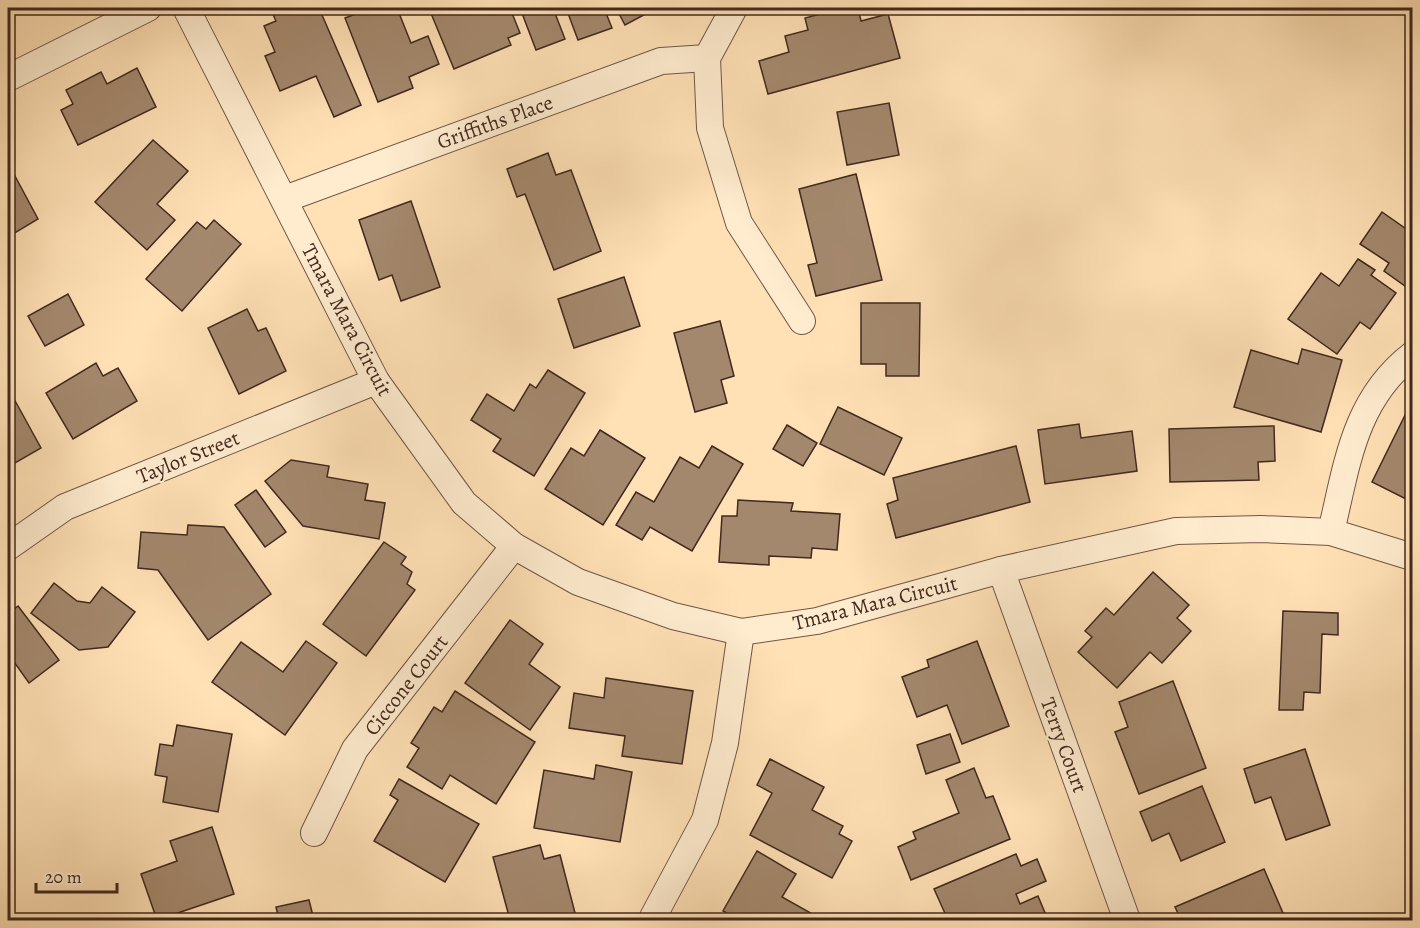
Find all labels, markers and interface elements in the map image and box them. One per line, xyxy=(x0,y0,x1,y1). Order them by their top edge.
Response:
street label: Griffiths Place xyxy=(433,88,557,156)
street label: Tmara Mara Circuit xyxy=(295,239,399,401)
street label: Taylor Street xyxy=(132,424,244,490)
street label: Tmara Mara Circuit xyxy=(790,569,960,637)
street label: Ciccone Court xyxy=(358,629,454,741)
street label: Terry Court xyxy=(1034,694,1094,796)
scale bar xyxy=(36,856,117,894)
text: 20 m xyxy=(45,865,82,889)

